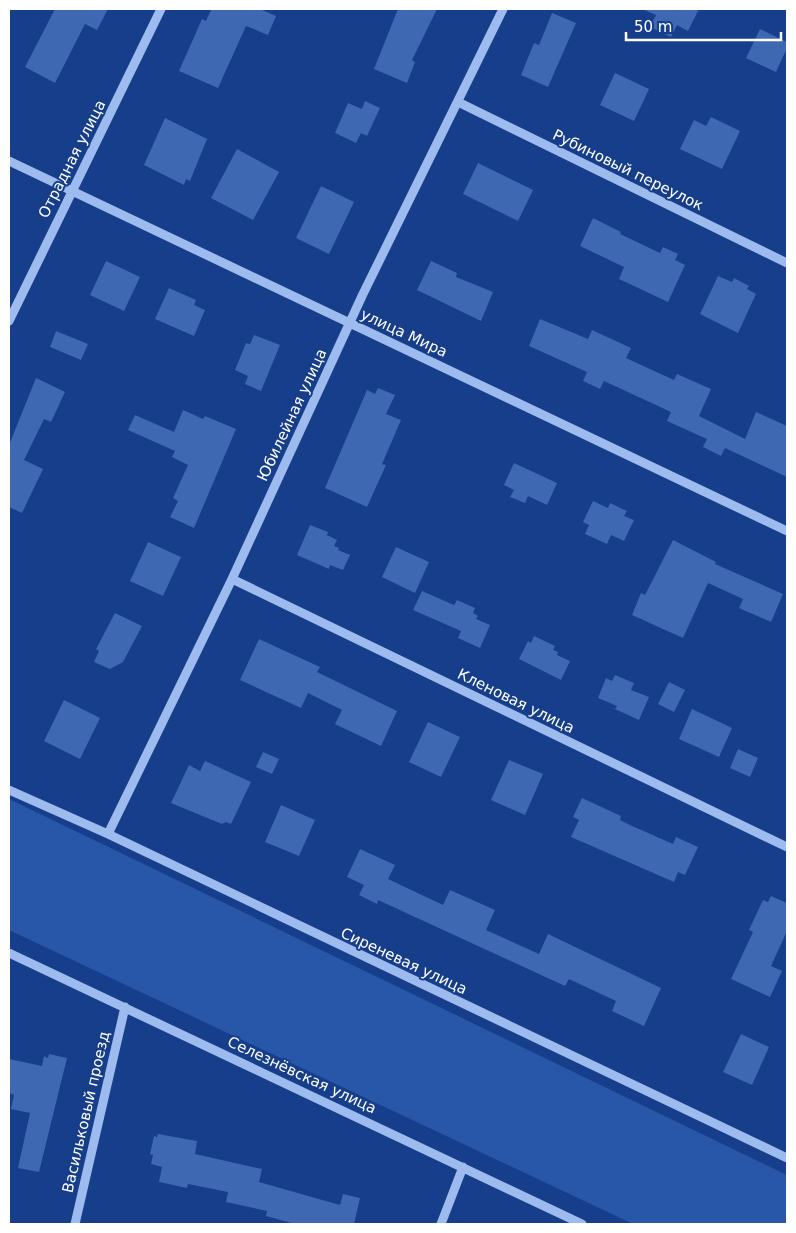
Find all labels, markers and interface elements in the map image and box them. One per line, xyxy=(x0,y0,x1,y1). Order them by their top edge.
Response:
scale bar xyxy=(626,10,781,42)
text: 50 m xyxy=(634,18,672,36)
street label: Отрадная улица xyxy=(34,97,110,221)
street label: Рубиновый переулок xyxy=(550,126,706,214)
street label: улица Мира xyxy=(358,305,450,361)
street label: Юбилейная улица xyxy=(253,346,331,484)
street label: Кленовая улица xyxy=(455,665,577,737)
street label: Сиреневая улица xyxy=(338,924,470,998)
street label: Васильковый проезд xyxy=(59,1029,113,1195)
street label: Селезнёвская улица xyxy=(225,1033,379,1117)

